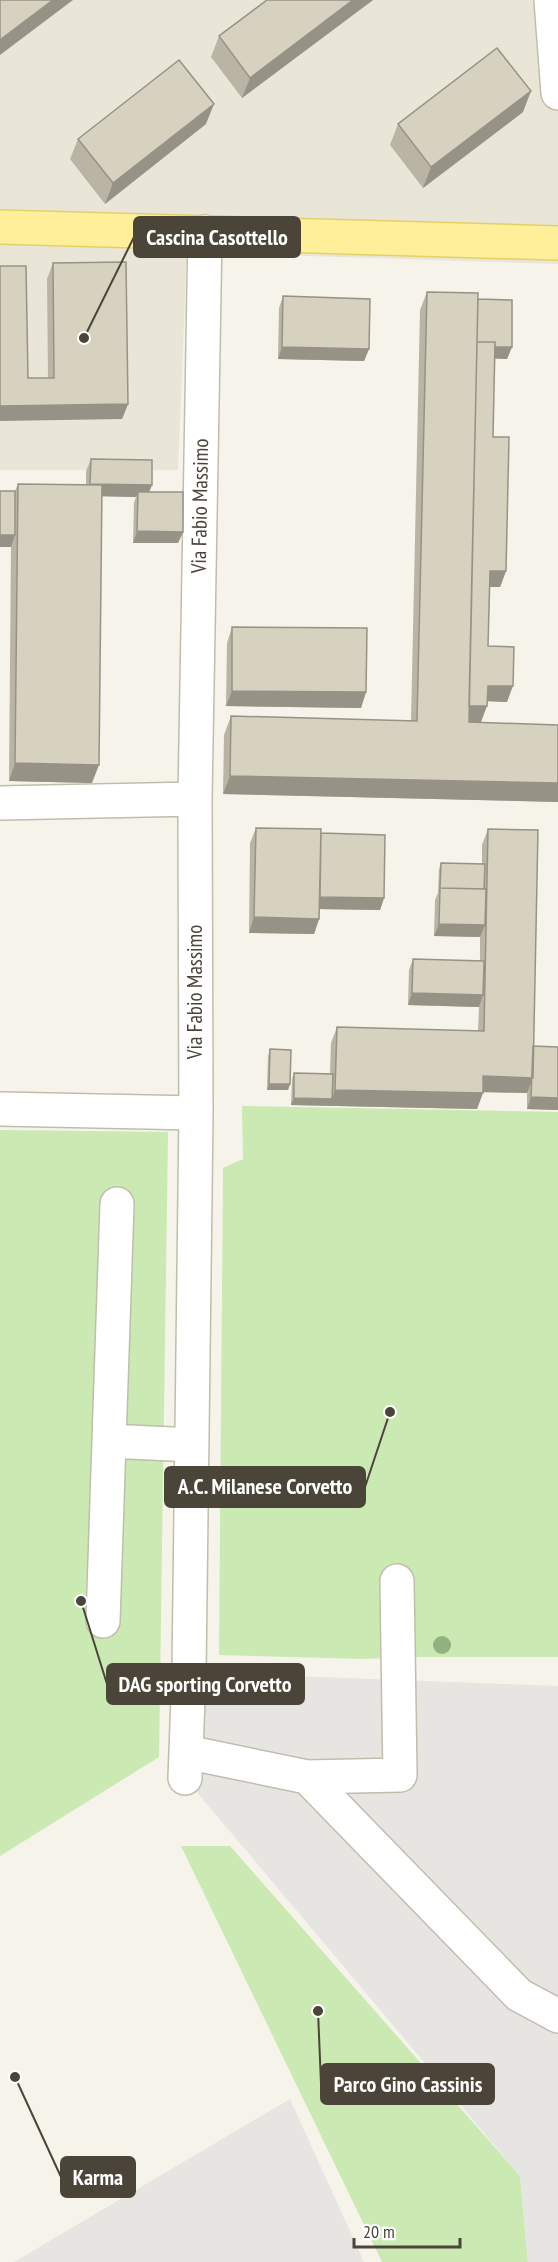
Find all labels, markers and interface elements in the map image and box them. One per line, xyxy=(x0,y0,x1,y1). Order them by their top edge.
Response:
callout: Cascina Casottello xyxy=(134,217,300,257)
text: Cascina Casottello xyxy=(146,223,288,251)
street label: Via Fabio Massimo xyxy=(185,438,214,575)
street label: Via Fabio Massimo xyxy=(181,925,208,1060)
callout: A.C. Milanese Corvetto xyxy=(165,1467,365,1507)
text: A.C. Milanese Corvetto xyxy=(177,1472,353,1500)
callout: DAG sporting Corvetto xyxy=(107,1664,304,1704)
text: DAG sporting Corvetto xyxy=(119,1670,292,1698)
callout: Parco Gino Cassinis xyxy=(321,2064,494,2104)
text: Parco Gino Cassinis xyxy=(334,2070,483,2098)
callout: Karma xyxy=(61,2157,135,2197)
text: Karma xyxy=(73,2163,123,2191)
scale bar xyxy=(354,2211,460,2249)
text: 20 m xyxy=(363,2220,395,2243)

